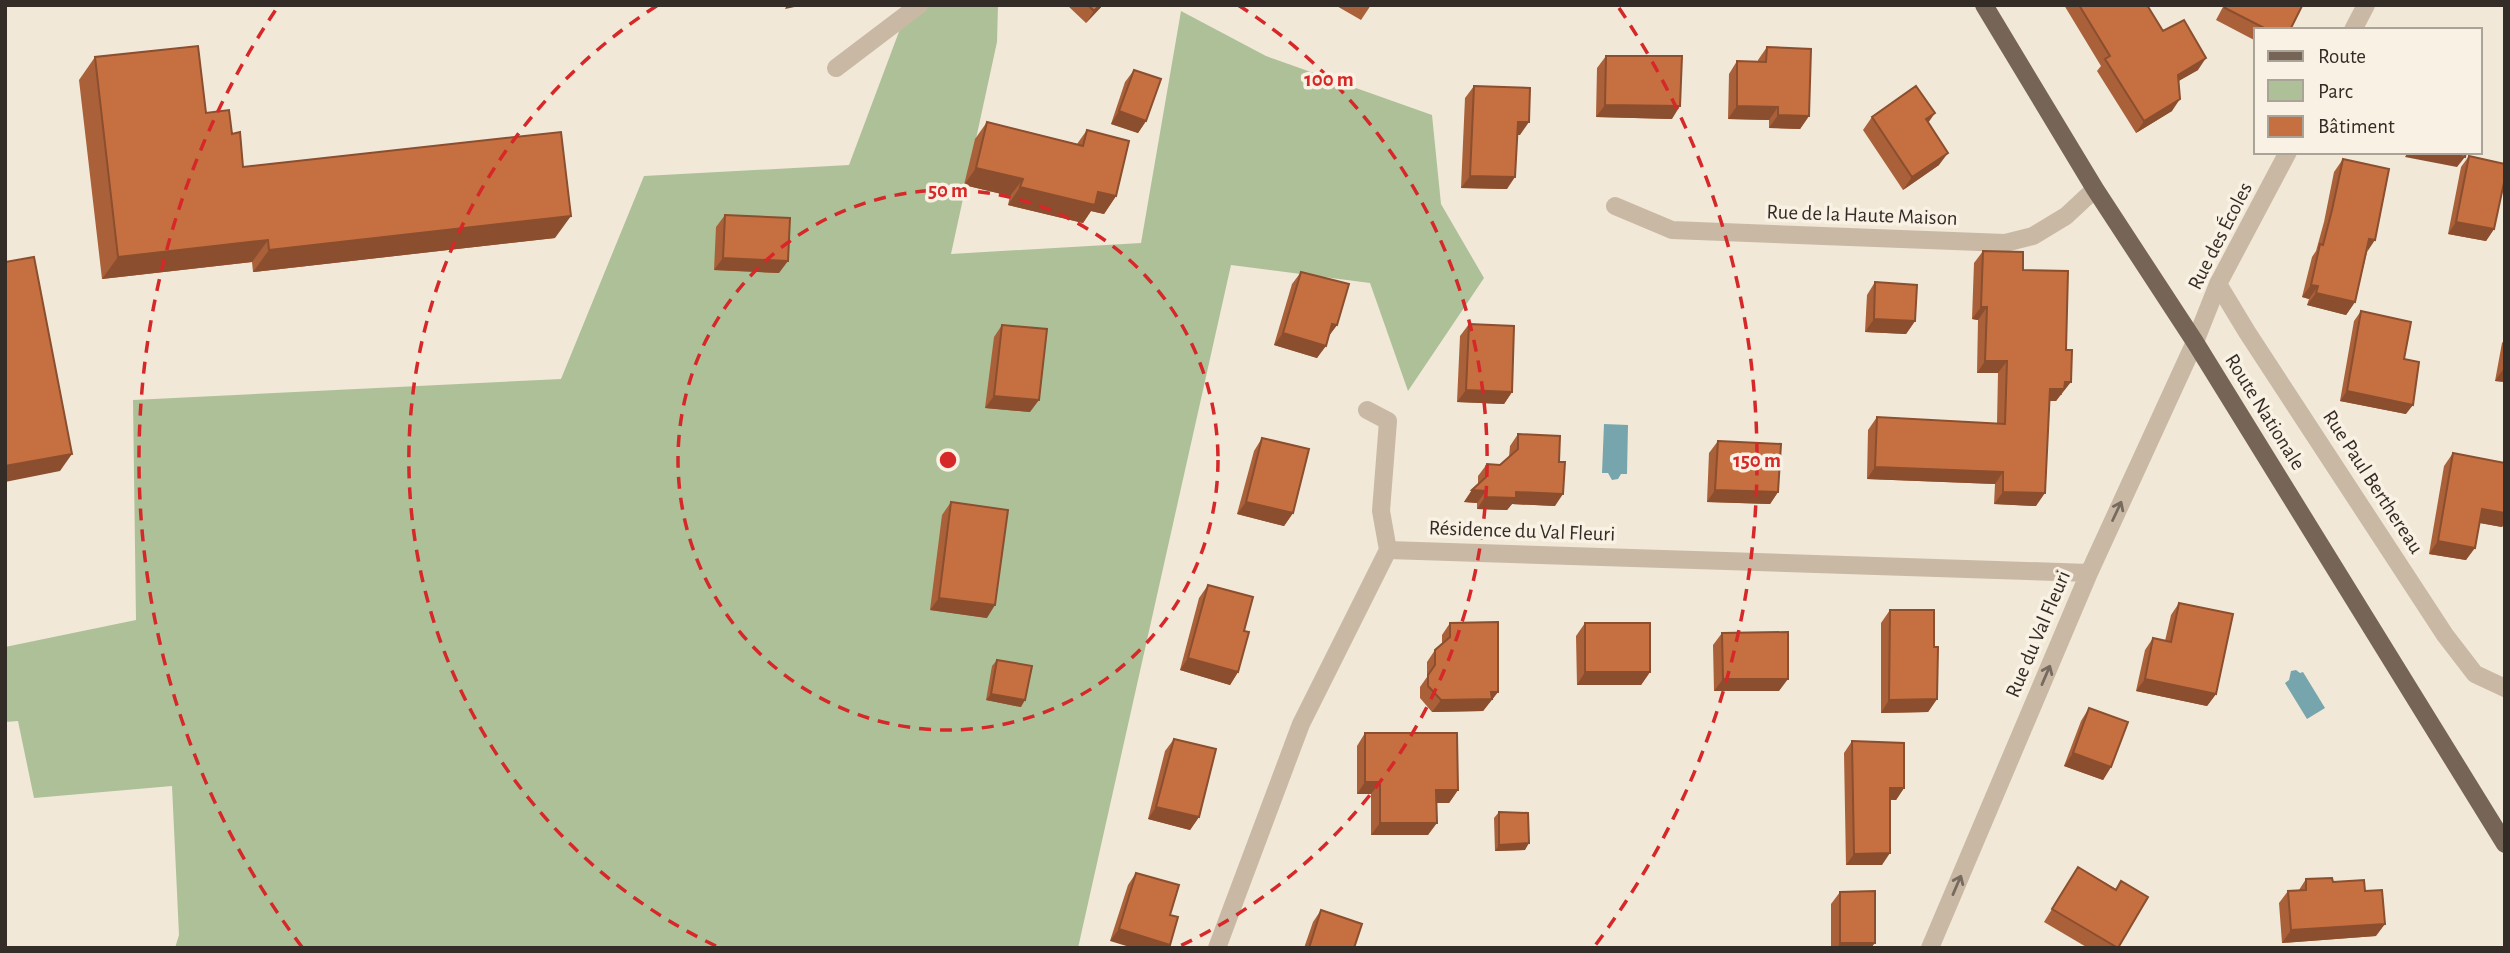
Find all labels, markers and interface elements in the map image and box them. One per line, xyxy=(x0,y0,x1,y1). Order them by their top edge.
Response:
legend xyxy=(2254,28,2482,154)
text: Route xyxy=(2318,46,2366,67)
text: 100 m xyxy=(1304,69,1354,90)
text: Parc xyxy=(2318,81,2353,102)
text: Bâtiment xyxy=(2318,116,2395,137)
street label: Rue des Écoles xyxy=(2182,178,2256,293)
text: 50 m xyxy=(928,180,968,201)
street label: Rue de la Haute Maison xyxy=(1766,201,1958,229)
street label: Route Nationale xyxy=(2221,350,2309,474)
street label: Rue Paul Berthereau xyxy=(2319,407,2427,558)
centre of rings xyxy=(936,448,960,472)
text: 150 m xyxy=(1733,450,1781,471)
one-way arrow xyxy=(2111,500,2124,522)
street label: Résidence du Val Fleuri xyxy=(1428,517,1616,545)
street label: Rue du Val Fleuri xyxy=(2002,568,2074,700)
one-way arrow xyxy=(2040,665,2053,687)
one-way arrow xyxy=(1951,875,1964,896)

